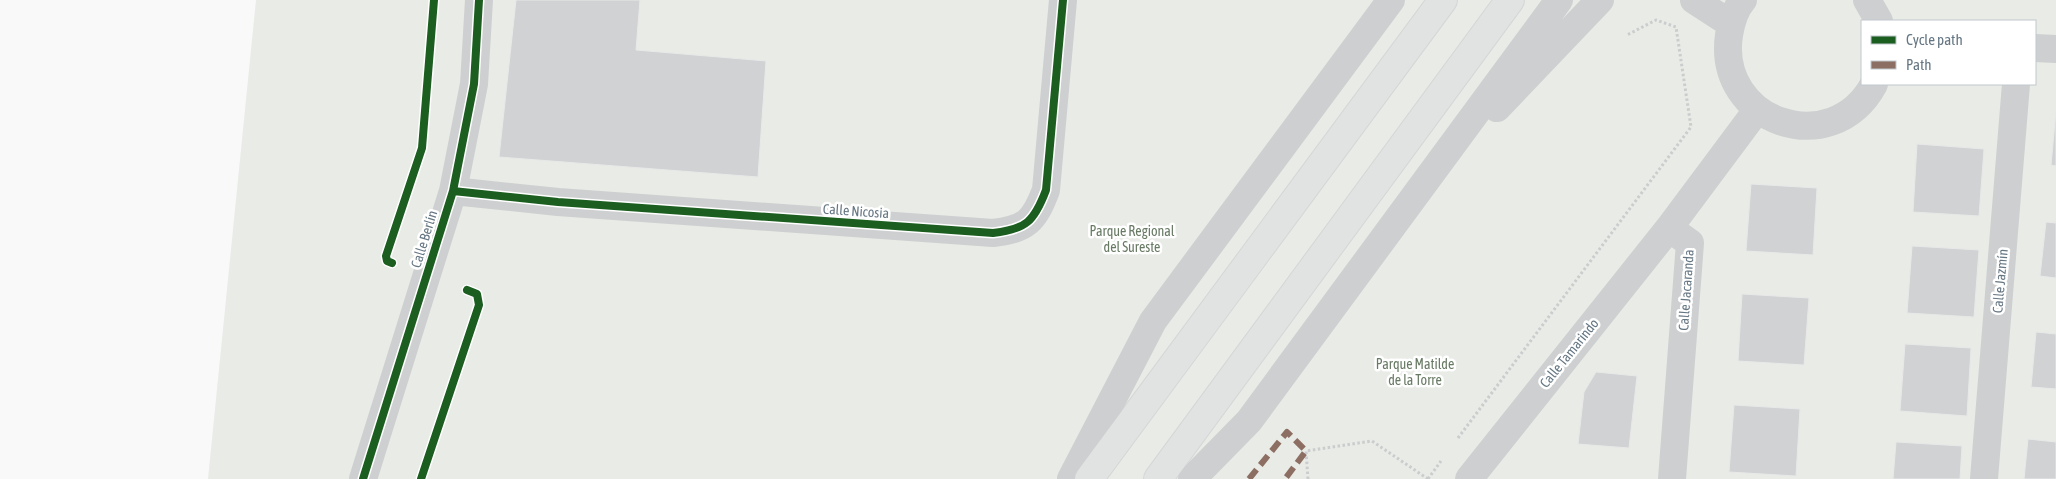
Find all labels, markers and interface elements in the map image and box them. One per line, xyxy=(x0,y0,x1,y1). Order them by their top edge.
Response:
legend xyxy=(1861,20,2036,85)
text: Cycle path xyxy=(1906,31,1963,48)
text: Path xyxy=(1906,56,1932,73)
street label: Calle Nicosia xyxy=(822,201,890,221)
street label: Calle Berlín xyxy=(408,208,440,270)
park label: Parque Regional del Sureste xyxy=(1089,223,1175,255)
street label: Calle Jazmín xyxy=(1989,248,2011,314)
street label: Calle Jacaranda xyxy=(1675,249,1697,331)
street label: Calle Tamarindo xyxy=(1536,315,1602,391)
park label: Parque Matilde de la Torre xyxy=(1376,356,1454,388)

